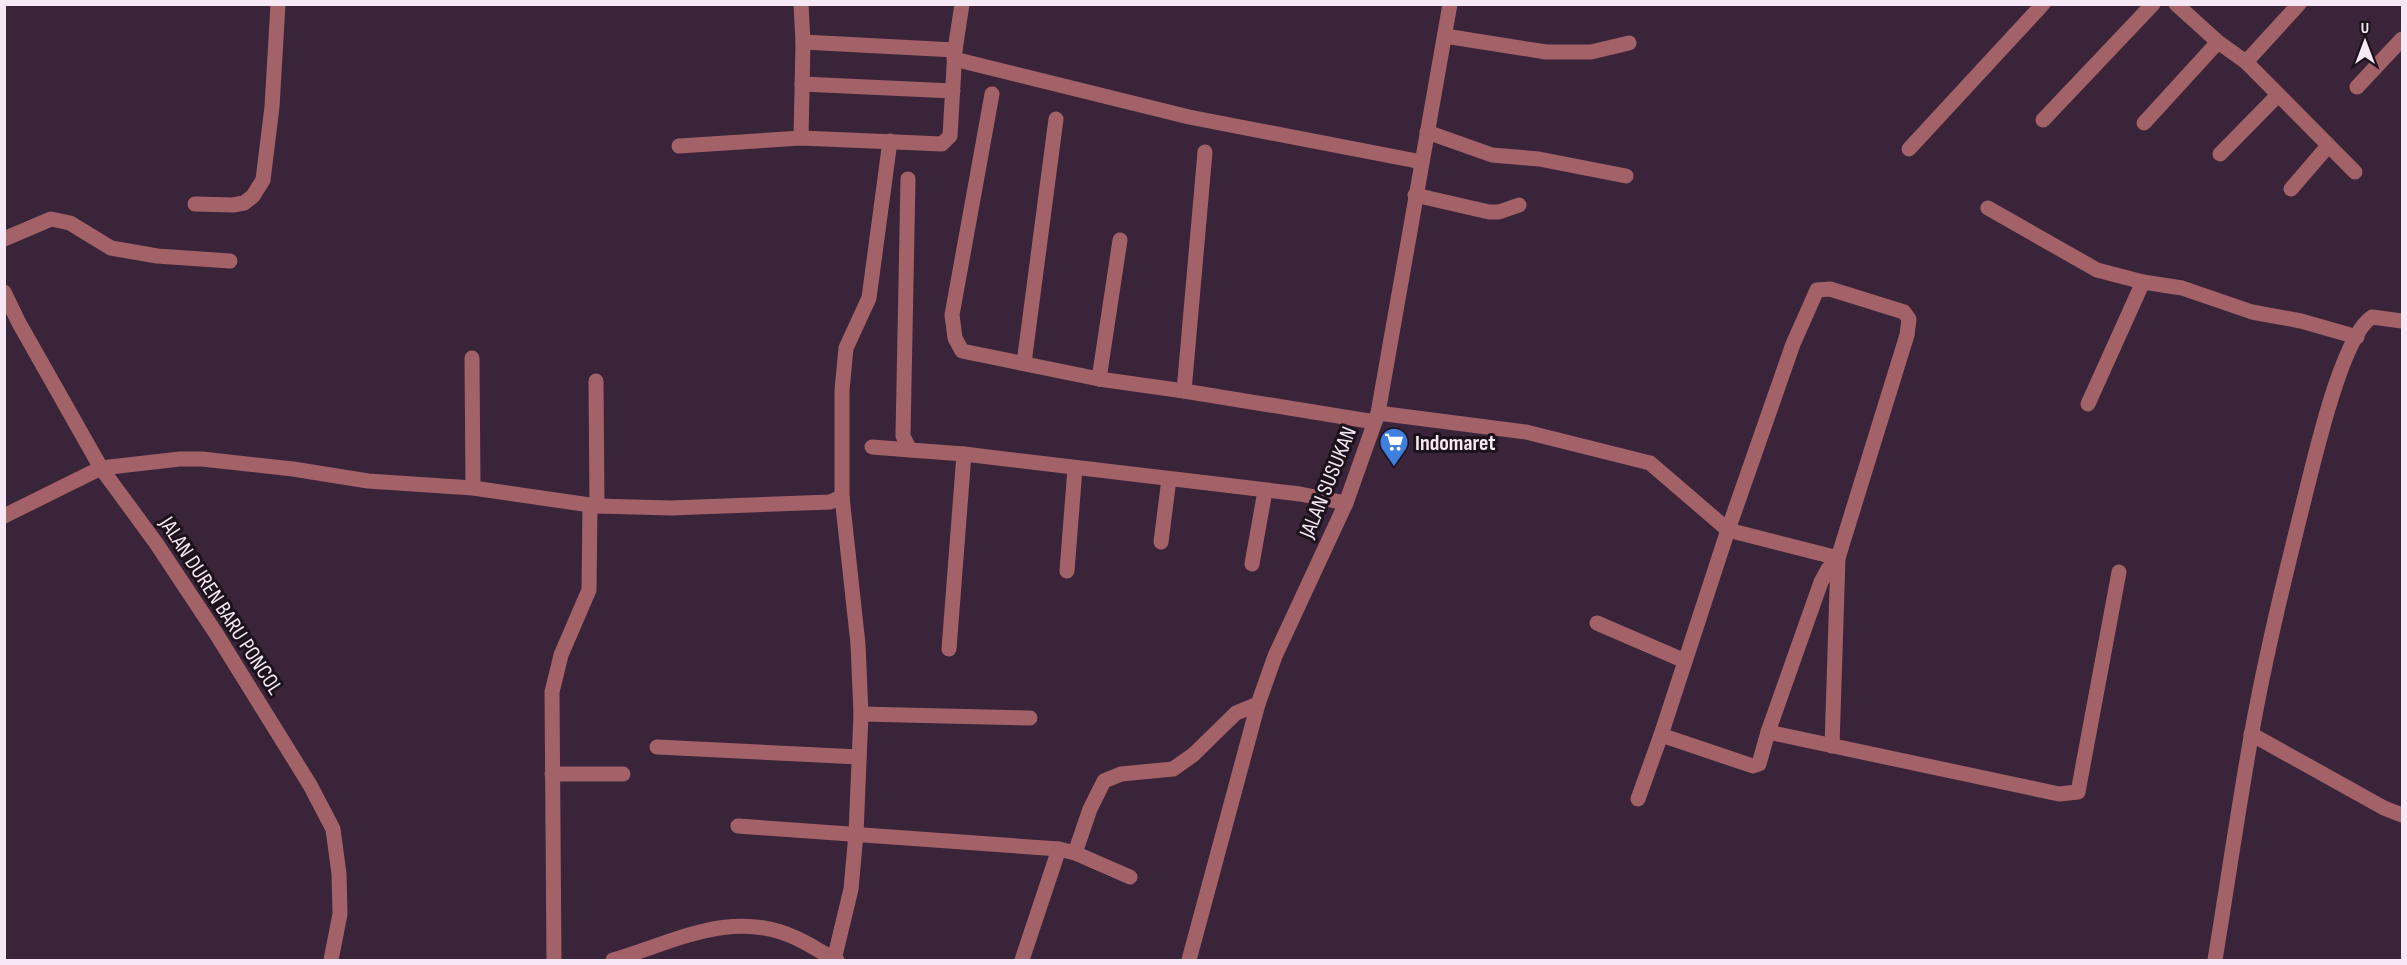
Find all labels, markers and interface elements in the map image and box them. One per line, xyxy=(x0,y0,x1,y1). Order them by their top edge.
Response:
north arrow xyxy=(2335,12,2395,72)
text: U xyxy=(2361,19,2369,38)
street label: JALAN SUSUKAN xyxy=(1293,423,1363,543)
supermarket icon: Indomaret xyxy=(1378,426,1410,468)
place label: Indomaret xyxy=(1415,430,1496,457)
street label: JALAN DUREN BARU PONCOL xyxy=(153,511,288,700)

